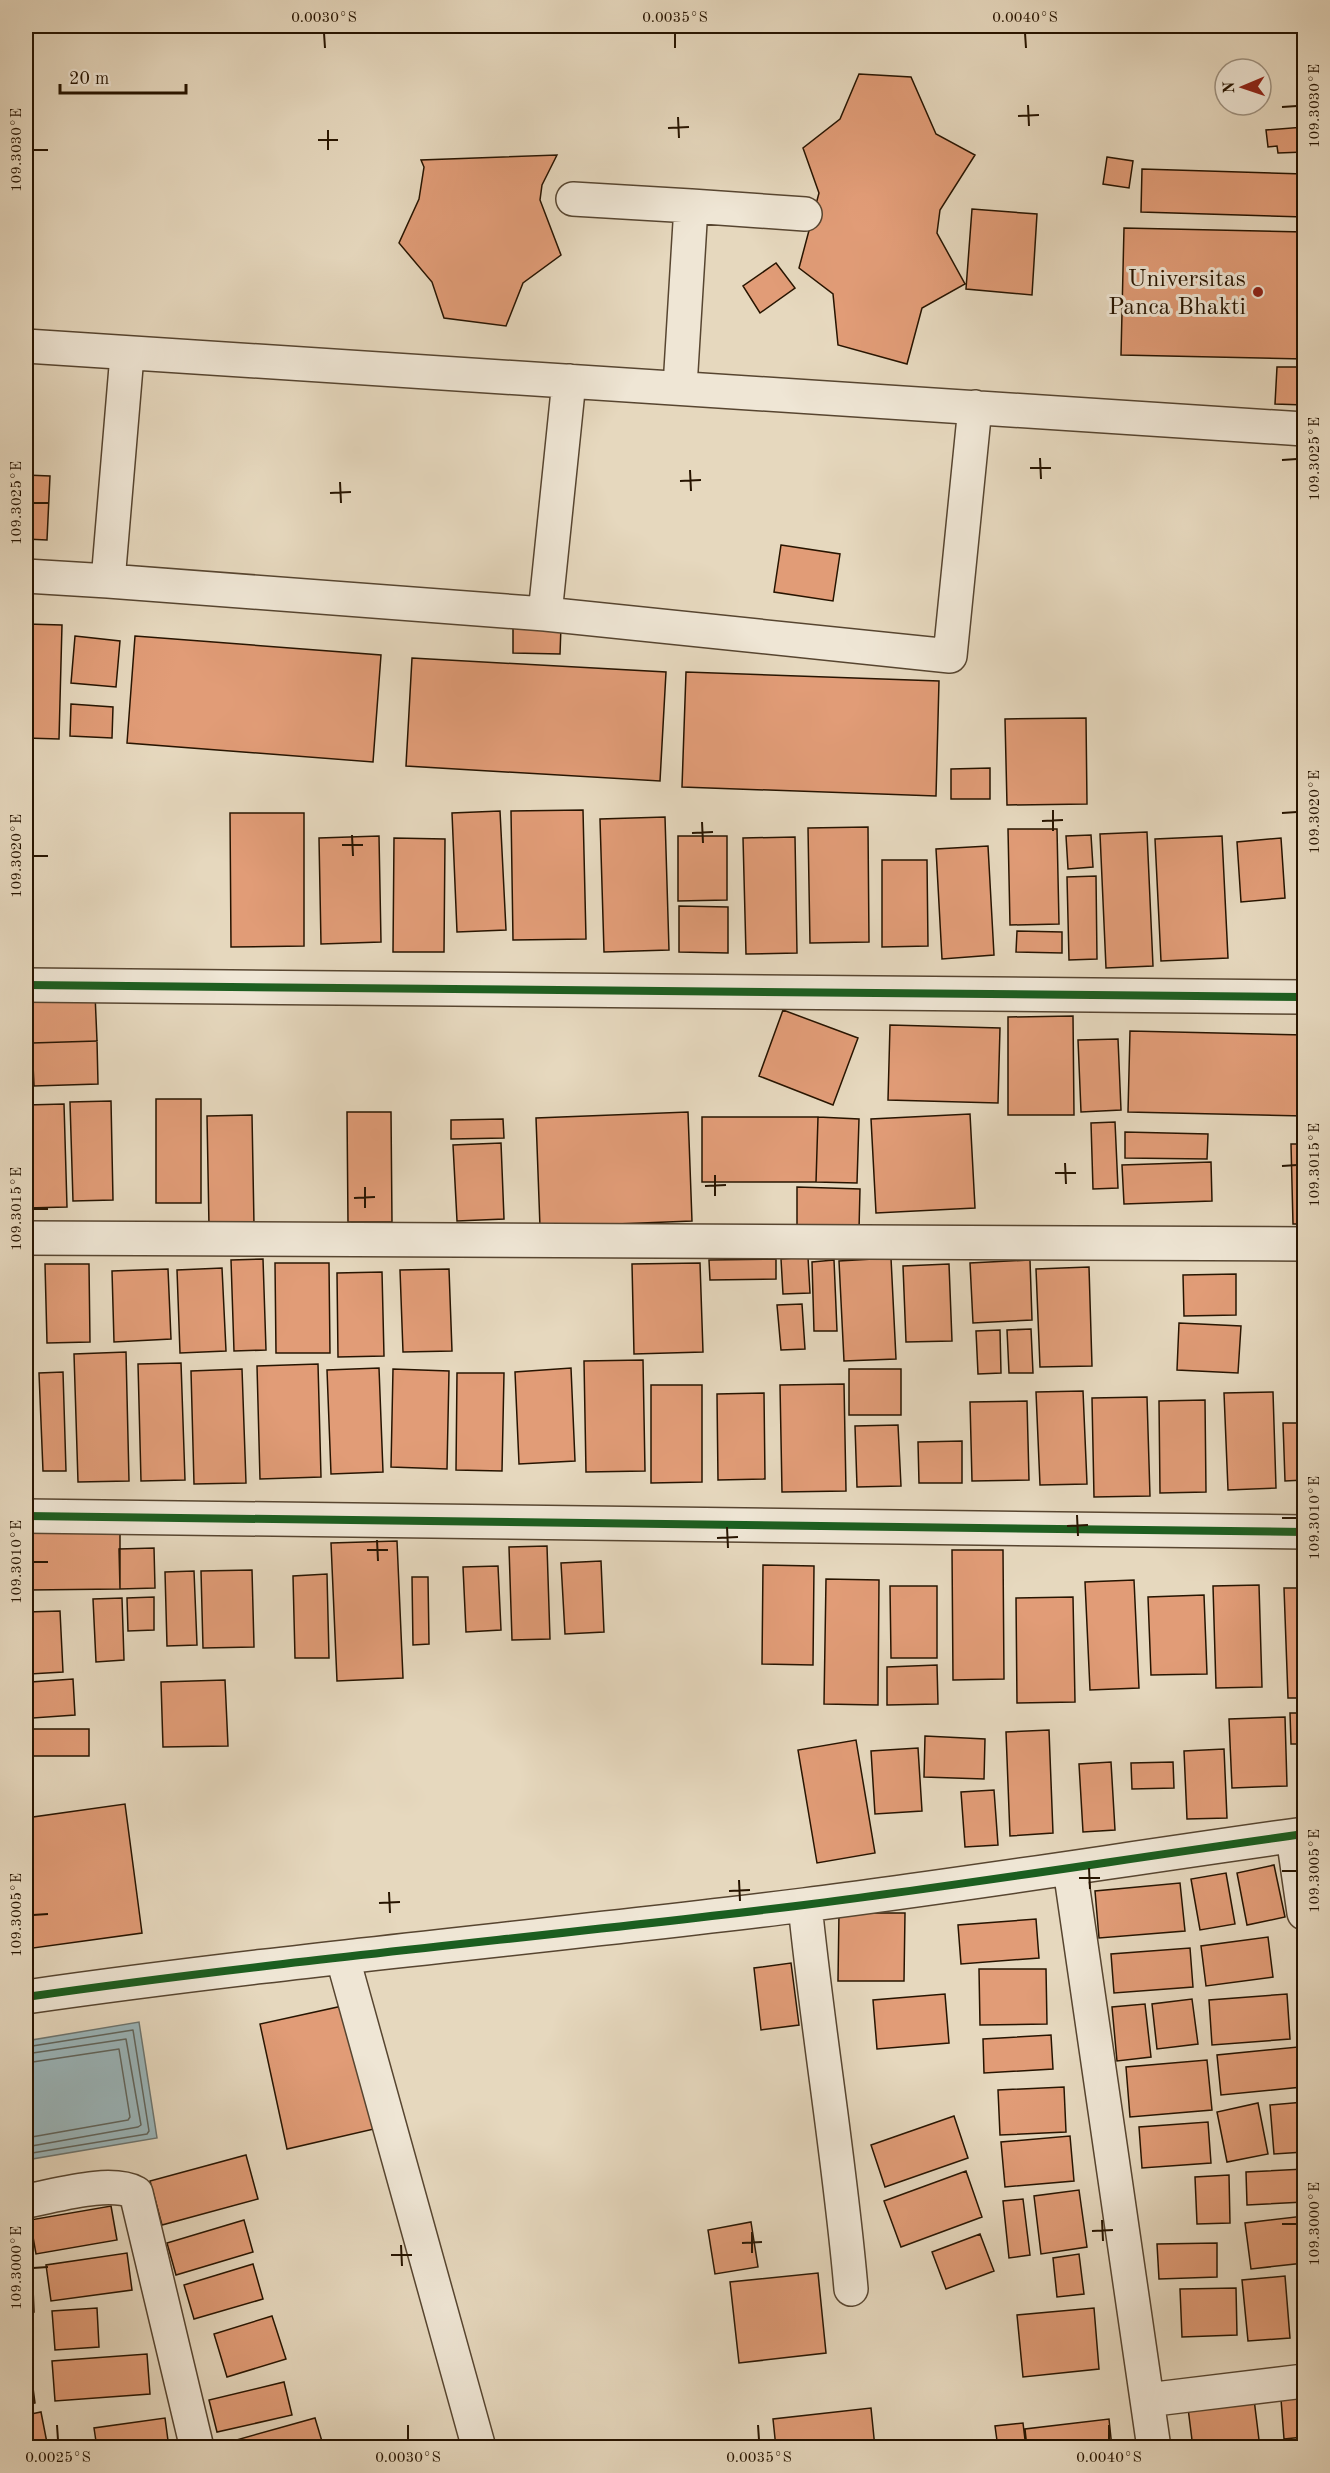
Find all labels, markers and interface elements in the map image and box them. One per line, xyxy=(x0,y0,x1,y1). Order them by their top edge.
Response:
text: 0.0030°S xyxy=(291,11,357,26)
text: 0.0035°S xyxy=(642,11,708,26)
text: 0.0040°S xyxy=(992,11,1058,26)
scale bar xyxy=(60,57,186,95)
north arrow xyxy=(1213,57,1273,117)
text: 109.3030°E xyxy=(1308,64,1323,148)
text: 20 m xyxy=(69,70,109,88)
text: N xyxy=(1222,80,1238,94)
text: 109.3030°E xyxy=(10,108,25,192)
place label: Universitas Panca Bhakti xyxy=(1108,268,1246,320)
marker: Universitas Panca Bhakti xyxy=(1251,285,1265,299)
text: 109.3025°E xyxy=(1308,417,1323,501)
text: 109.3025°E xyxy=(10,461,25,545)
text: 109.3020°E xyxy=(1308,770,1323,854)
text: 109.3020°E xyxy=(10,814,25,898)
text: 109.3015°E xyxy=(1308,1123,1323,1207)
text: 109.3015°E xyxy=(10,1167,25,1251)
text: 109.3010°E xyxy=(1308,1476,1323,1560)
text: 109.3010°E xyxy=(10,1520,25,1604)
text: 109.3005°E xyxy=(1308,1829,1323,1913)
text: 109.3005°E xyxy=(10,1873,25,1957)
text: 109.3000°E xyxy=(1308,2182,1323,2266)
text: 109.3000°E xyxy=(10,2226,25,2310)
text: 0.0025°S xyxy=(25,2451,91,2466)
text: 0.0030°S xyxy=(375,2451,441,2466)
text: 0.0035°S xyxy=(726,2451,792,2466)
text: 0.0040°S xyxy=(1076,2451,1142,2466)

